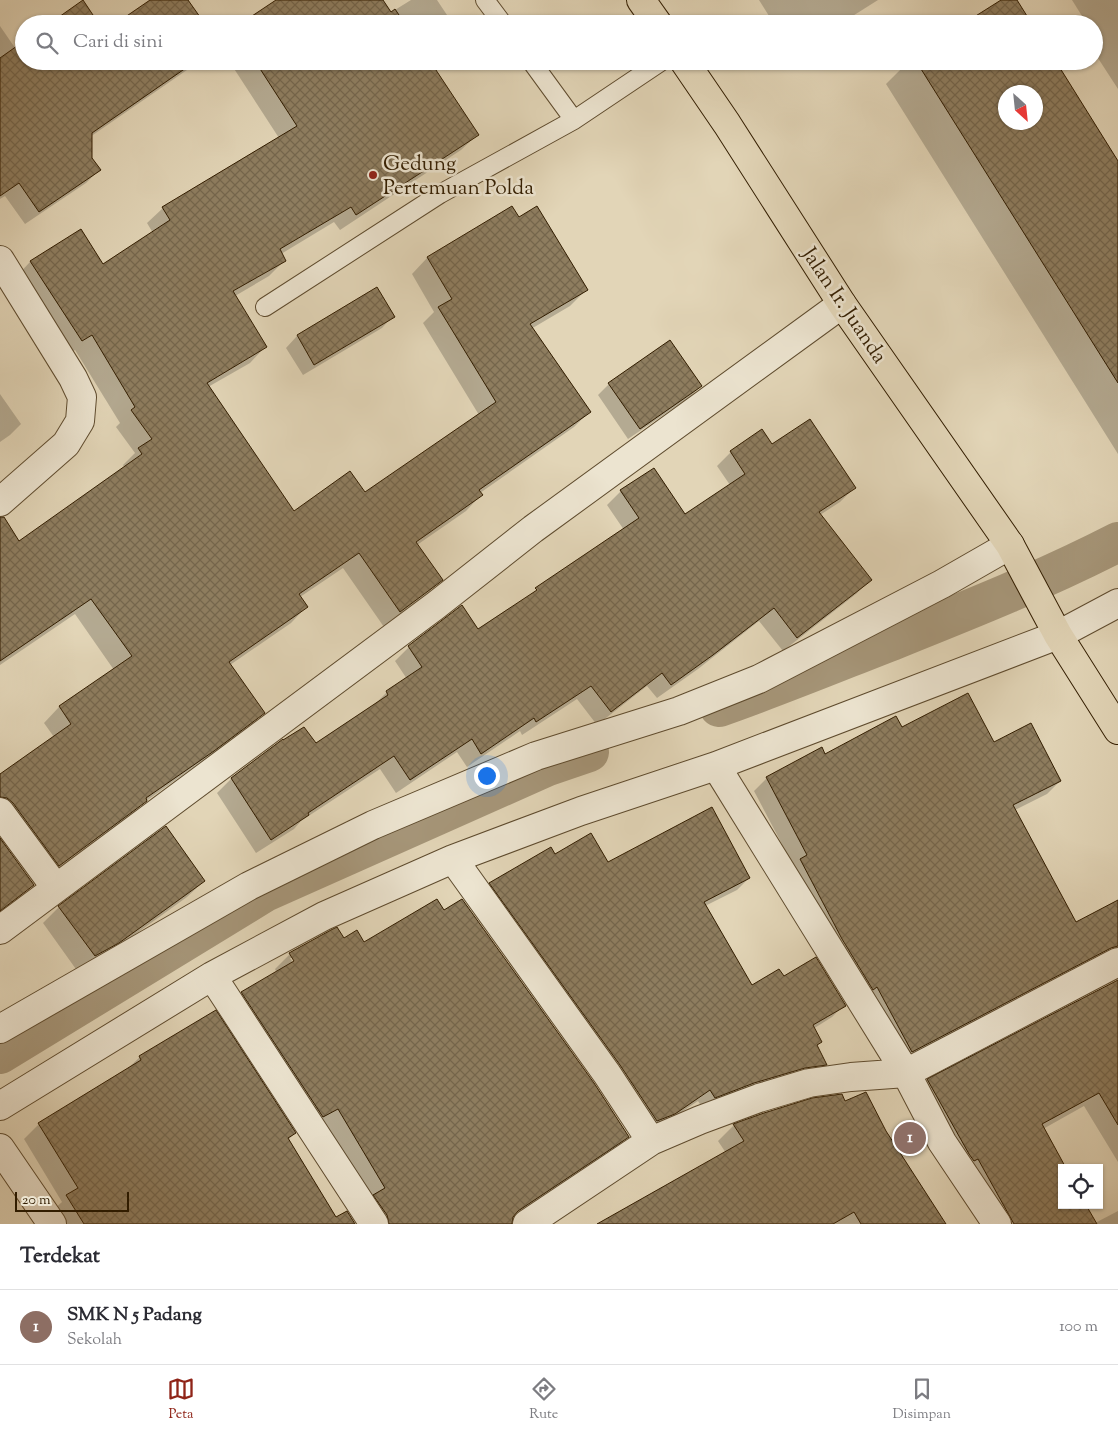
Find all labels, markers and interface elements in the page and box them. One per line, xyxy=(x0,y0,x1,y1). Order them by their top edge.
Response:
search box xyxy=(15,15,1103,70)
icon: search xyxy=(33,29,61,57)
text: Cari di sini xyxy=(73,29,163,56)
north arrow xyxy=(998,85,1043,130)
place label: Gedung Pertemuan Polda xyxy=(383,150,534,204)
marker: Gedung Pertemuan Polda xyxy=(367,169,379,181)
street label: Jalan Ir. Juanda xyxy=(793,241,893,370)
your location xyxy=(474,763,500,789)
pin: 1 xyxy=(894,1119,926,1157)
map controls xyxy=(1058,1164,1103,1209)
button: locate xyxy=(1058,1164,1103,1209)
scale bar xyxy=(15,1189,129,1212)
text: 20 m xyxy=(22,1191,51,1211)
text: Terdekat xyxy=(20,1242,100,1272)
text: SMK N 5 Padang xyxy=(67,1302,202,1329)
text: 1 xyxy=(33,1316,39,1339)
text: 100 m xyxy=(1059,1316,1098,1339)
text: Sekolah xyxy=(67,1329,122,1352)
tab: Peta xyxy=(167,1375,195,1425)
tab: Rute xyxy=(529,1375,558,1425)
tab: Disimpan xyxy=(892,1375,951,1425)

